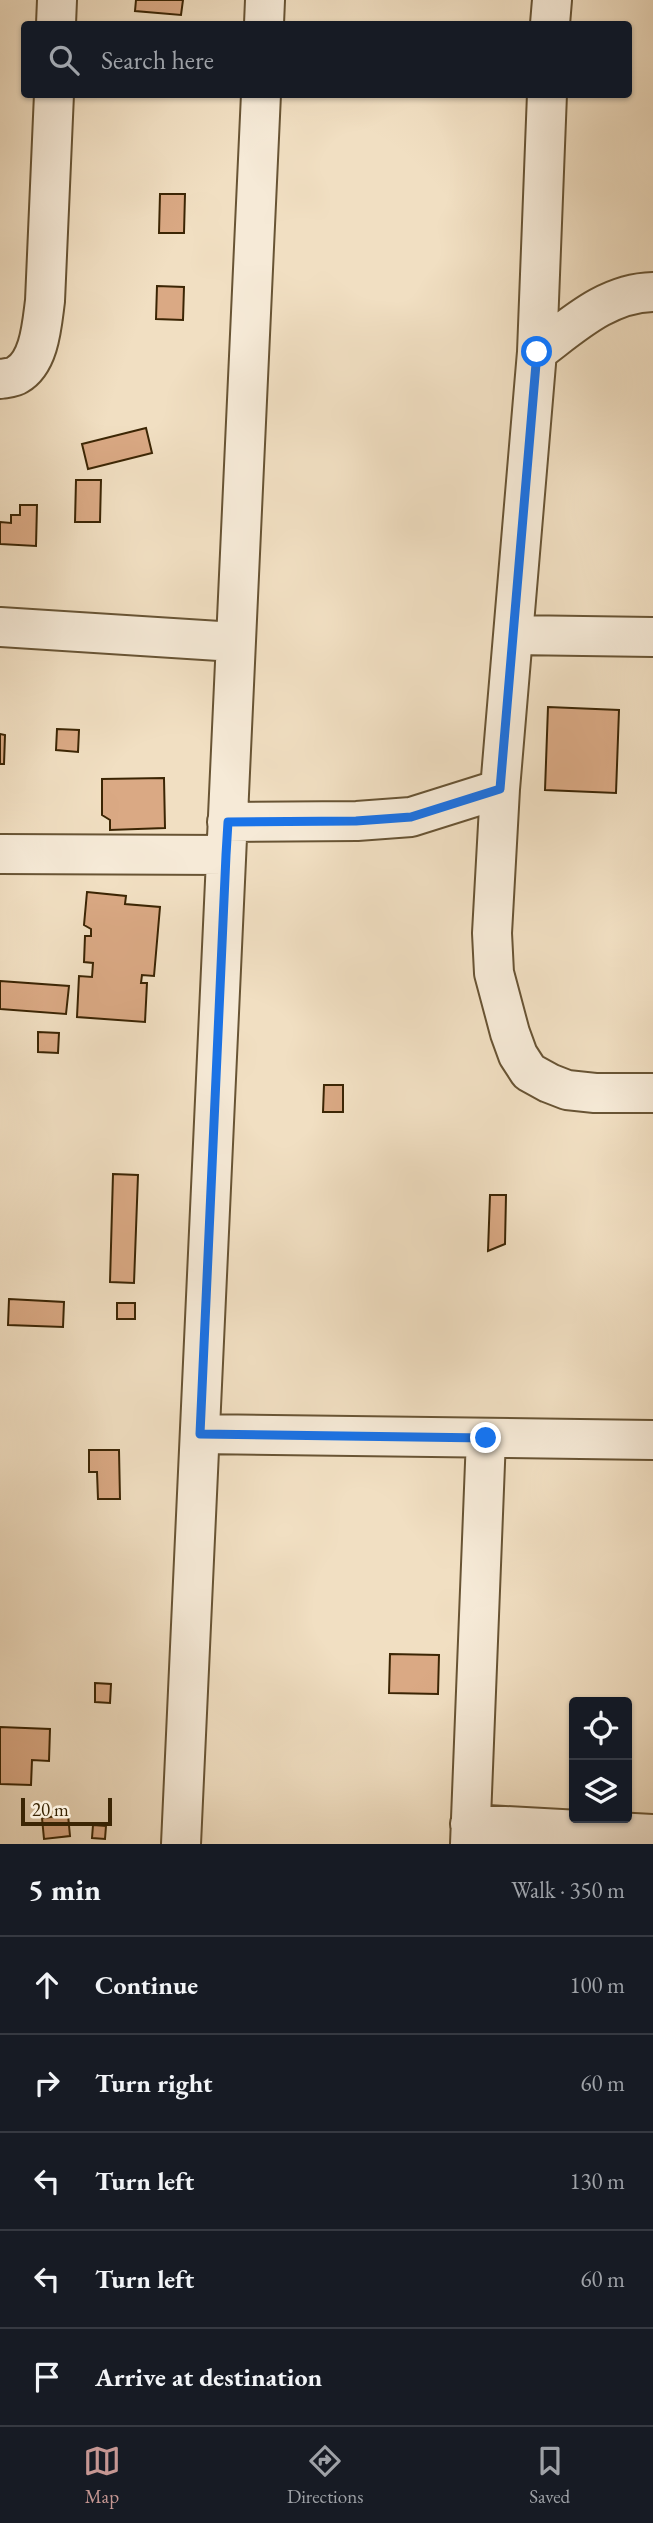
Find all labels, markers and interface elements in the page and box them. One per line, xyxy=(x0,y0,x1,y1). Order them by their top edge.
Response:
search box xyxy=(21,21,632,98)
icon: search xyxy=(45,41,83,79)
text: Search here xyxy=(101,43,214,77)
route start xyxy=(521,336,552,367)
route end xyxy=(470,1422,501,1453)
map controls xyxy=(569,1697,632,1823)
button: locate xyxy=(569,1697,632,1760)
button: layers xyxy=(569,1760,632,1823)
scale bar xyxy=(21,1795,112,1827)
text: 20 m xyxy=(32,1797,69,1822)
text: 5 min xyxy=(28,1870,101,1909)
text: Walk · 350 m xyxy=(511,1875,625,1905)
icon: ahead xyxy=(28,1966,66,2004)
text: Continue xyxy=(95,1968,198,2002)
text: 100 m xyxy=(569,1970,625,2000)
icon: right xyxy=(28,2064,66,2102)
text: Turn right xyxy=(95,2066,213,2100)
text: 60 m xyxy=(580,2068,625,2098)
icon: left xyxy=(28,2162,66,2200)
text: Turn left xyxy=(95,2164,194,2198)
text: 130 m xyxy=(569,2166,625,2196)
icon: left xyxy=(28,2260,66,2298)
text: Turn left xyxy=(95,2262,194,2296)
text: 60 m xyxy=(580,2264,625,2294)
icon: arrive xyxy=(28,2358,66,2396)
text: Arrive at destination xyxy=(95,2360,322,2394)
tab: Map xyxy=(83,2442,121,2509)
tab: Directions xyxy=(287,2442,363,2509)
tab: Saved xyxy=(529,2442,570,2509)

